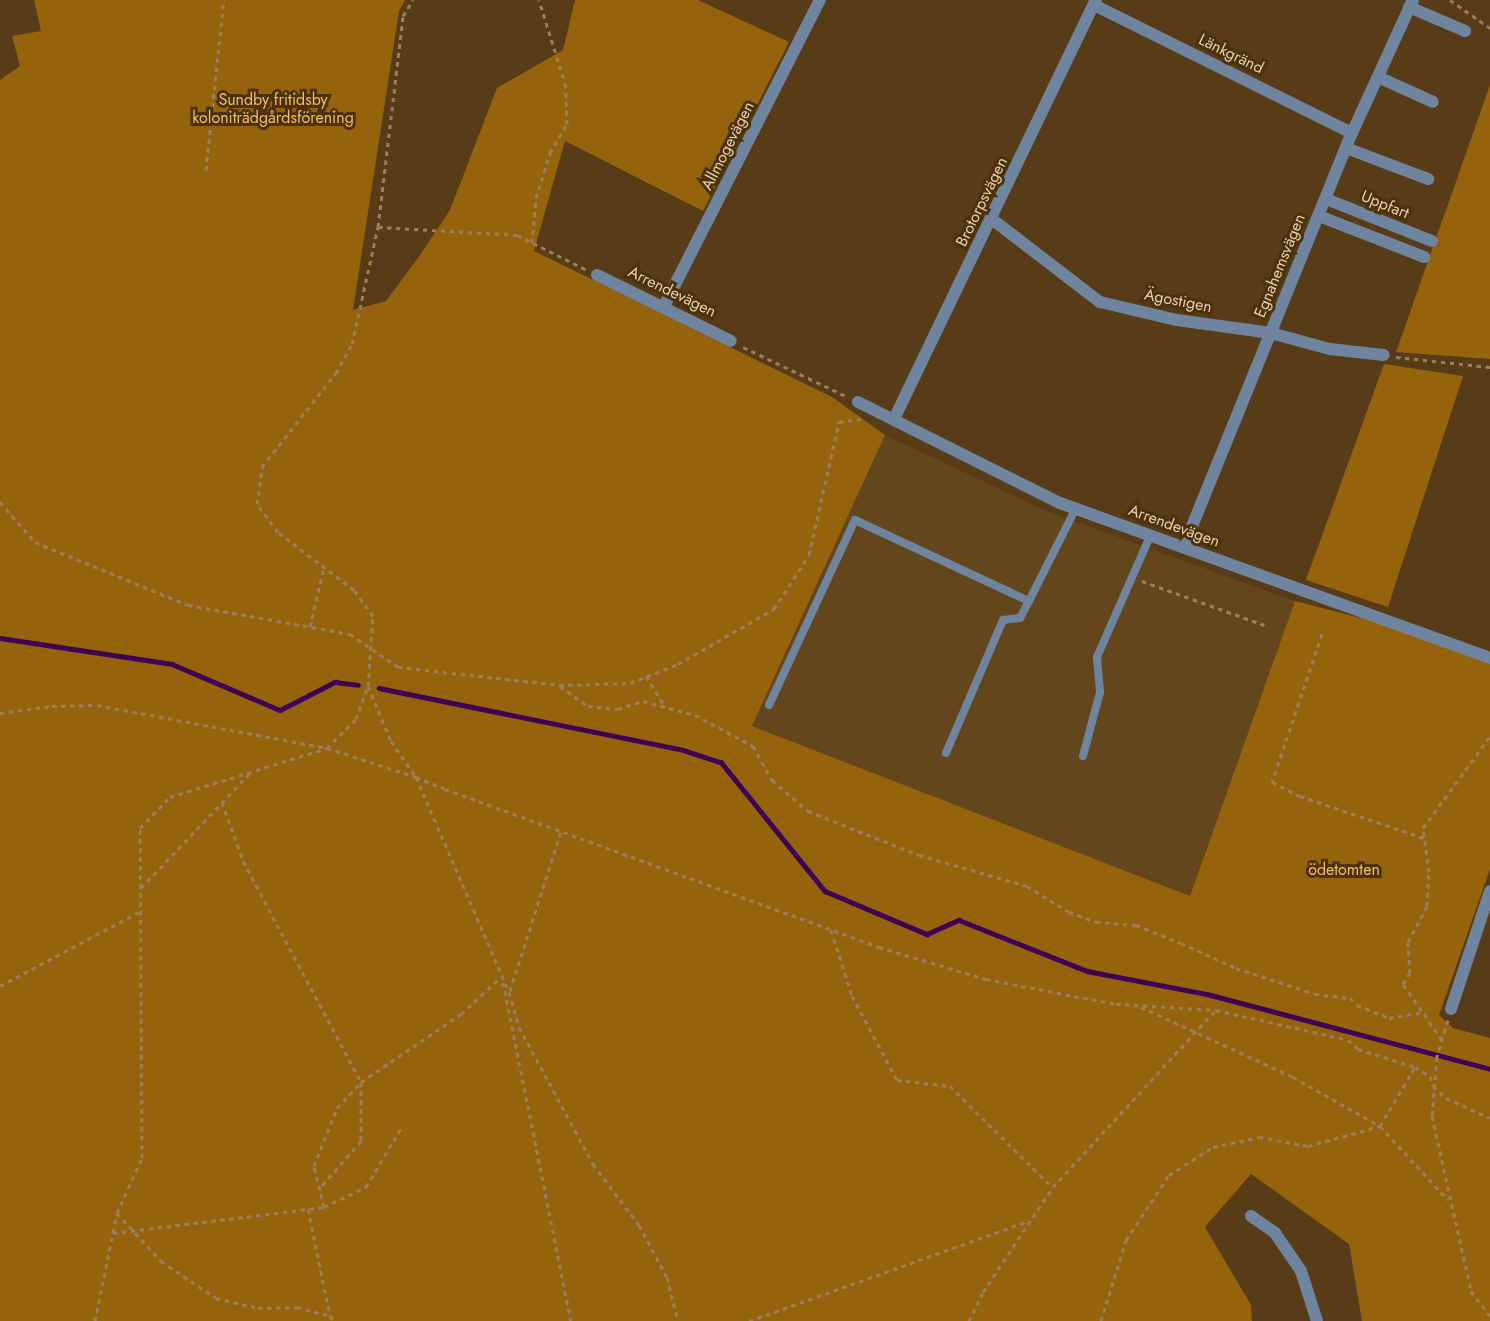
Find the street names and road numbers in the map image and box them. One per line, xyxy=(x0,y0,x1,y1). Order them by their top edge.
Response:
street label: Länkgränd xyxy=(1195,30,1267,78)
street label: Allmogevägen xyxy=(697,99,759,193)
street label: Brotorpsvägen xyxy=(952,154,1012,250)
street label: Uppfart xyxy=(1358,187,1412,223)
street label: Egnahemsvägen xyxy=(1250,211,1310,321)
street label: Arrendevägen xyxy=(625,262,719,322)
street label: Ägostigen xyxy=(1142,285,1214,317)
street label: Arrendevägen xyxy=(1126,501,1222,551)

